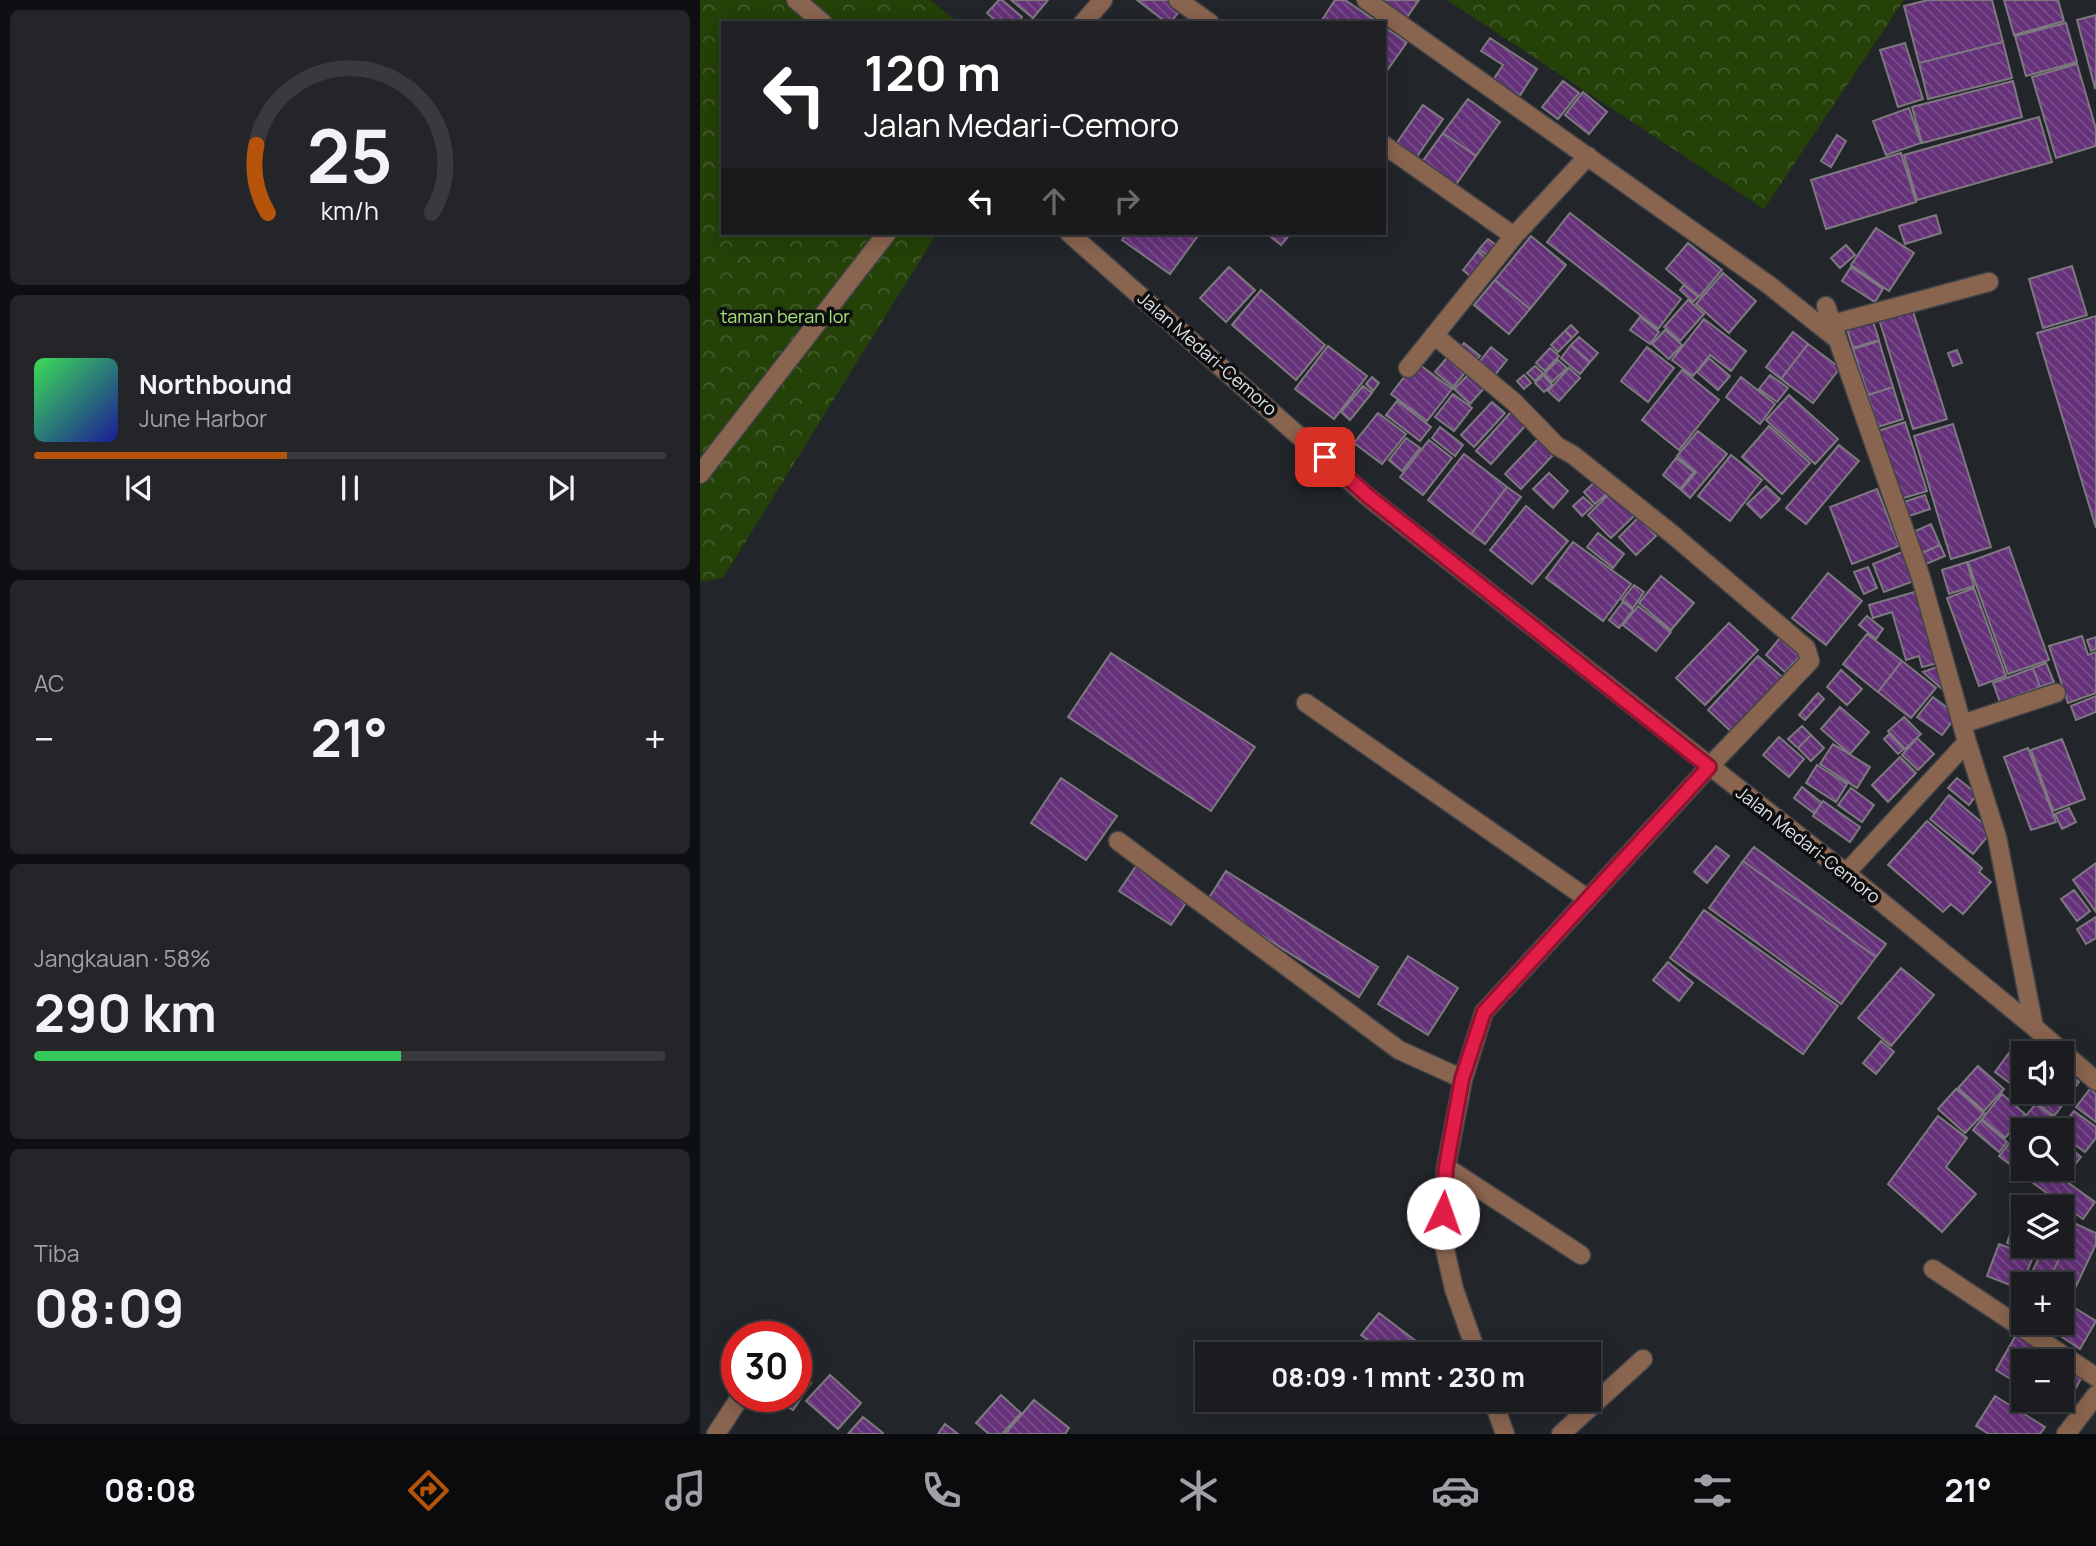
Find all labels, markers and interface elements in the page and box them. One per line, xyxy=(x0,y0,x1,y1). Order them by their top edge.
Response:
text: 120 m xyxy=(864,39,1001,106)
icon: left xyxy=(749,49,840,140)
text: Jalan Medari-Cemoro xyxy=(864,103,1179,147)
text: 25 xyxy=(307,106,393,206)
icon: left xyxy=(962,182,1000,220)
icon: ahead xyxy=(1035,182,1073,220)
icon: right xyxy=(1108,182,1146,220)
text: km/h xyxy=(321,193,379,228)
street label: Jalan Medari-Cemoro xyxy=(1133,286,1282,420)
park label: taman beran lor xyxy=(720,304,850,328)
text: Northbound xyxy=(139,366,292,402)
text: June Harbor xyxy=(139,402,267,434)
pin xyxy=(1295,427,1355,487)
icon: arrive xyxy=(1306,438,1344,476)
icon: previous xyxy=(120,469,158,507)
icon: pause xyxy=(331,469,369,507)
icon: next xyxy=(542,469,580,507)
text: AC xyxy=(34,667,65,699)
text: 21° xyxy=(311,702,388,773)
text: − xyxy=(34,712,55,764)
text: + xyxy=(644,712,666,764)
street label: Jalan Medari-Cemoro xyxy=(1731,780,1886,908)
text: Jangkauan · 58% xyxy=(34,942,211,974)
text: 290 km xyxy=(34,977,217,1048)
map controls xyxy=(2011,1041,2074,1412)
button: sound xyxy=(2011,1041,2074,1104)
button: search xyxy=(2011,1118,2074,1181)
position arrow xyxy=(1406,1176,1480,1250)
button: layers xyxy=(2011,1195,2074,1258)
text: Tiba xyxy=(34,1237,79,1269)
text: 08:09 xyxy=(34,1272,184,1343)
button: + xyxy=(2011,1272,2074,1335)
speed limit sign: 30 xyxy=(721,1321,812,1412)
button: − xyxy=(2011,1349,2074,1412)
text: 08:09 · 1 mnt · 230 m xyxy=(1271,1359,1525,1395)
icon: directions xyxy=(404,1466,453,1515)
icon: music xyxy=(661,1466,710,1515)
icon: phone xyxy=(917,1466,966,1515)
icon: climate xyxy=(1174,1466,1223,1515)
icon: car xyxy=(1431,1466,1480,1515)
icon: filters xyxy=(1688,1466,1737,1515)
text: 08:08 xyxy=(104,1468,196,1512)
text: 21° xyxy=(1945,1468,1992,1512)

